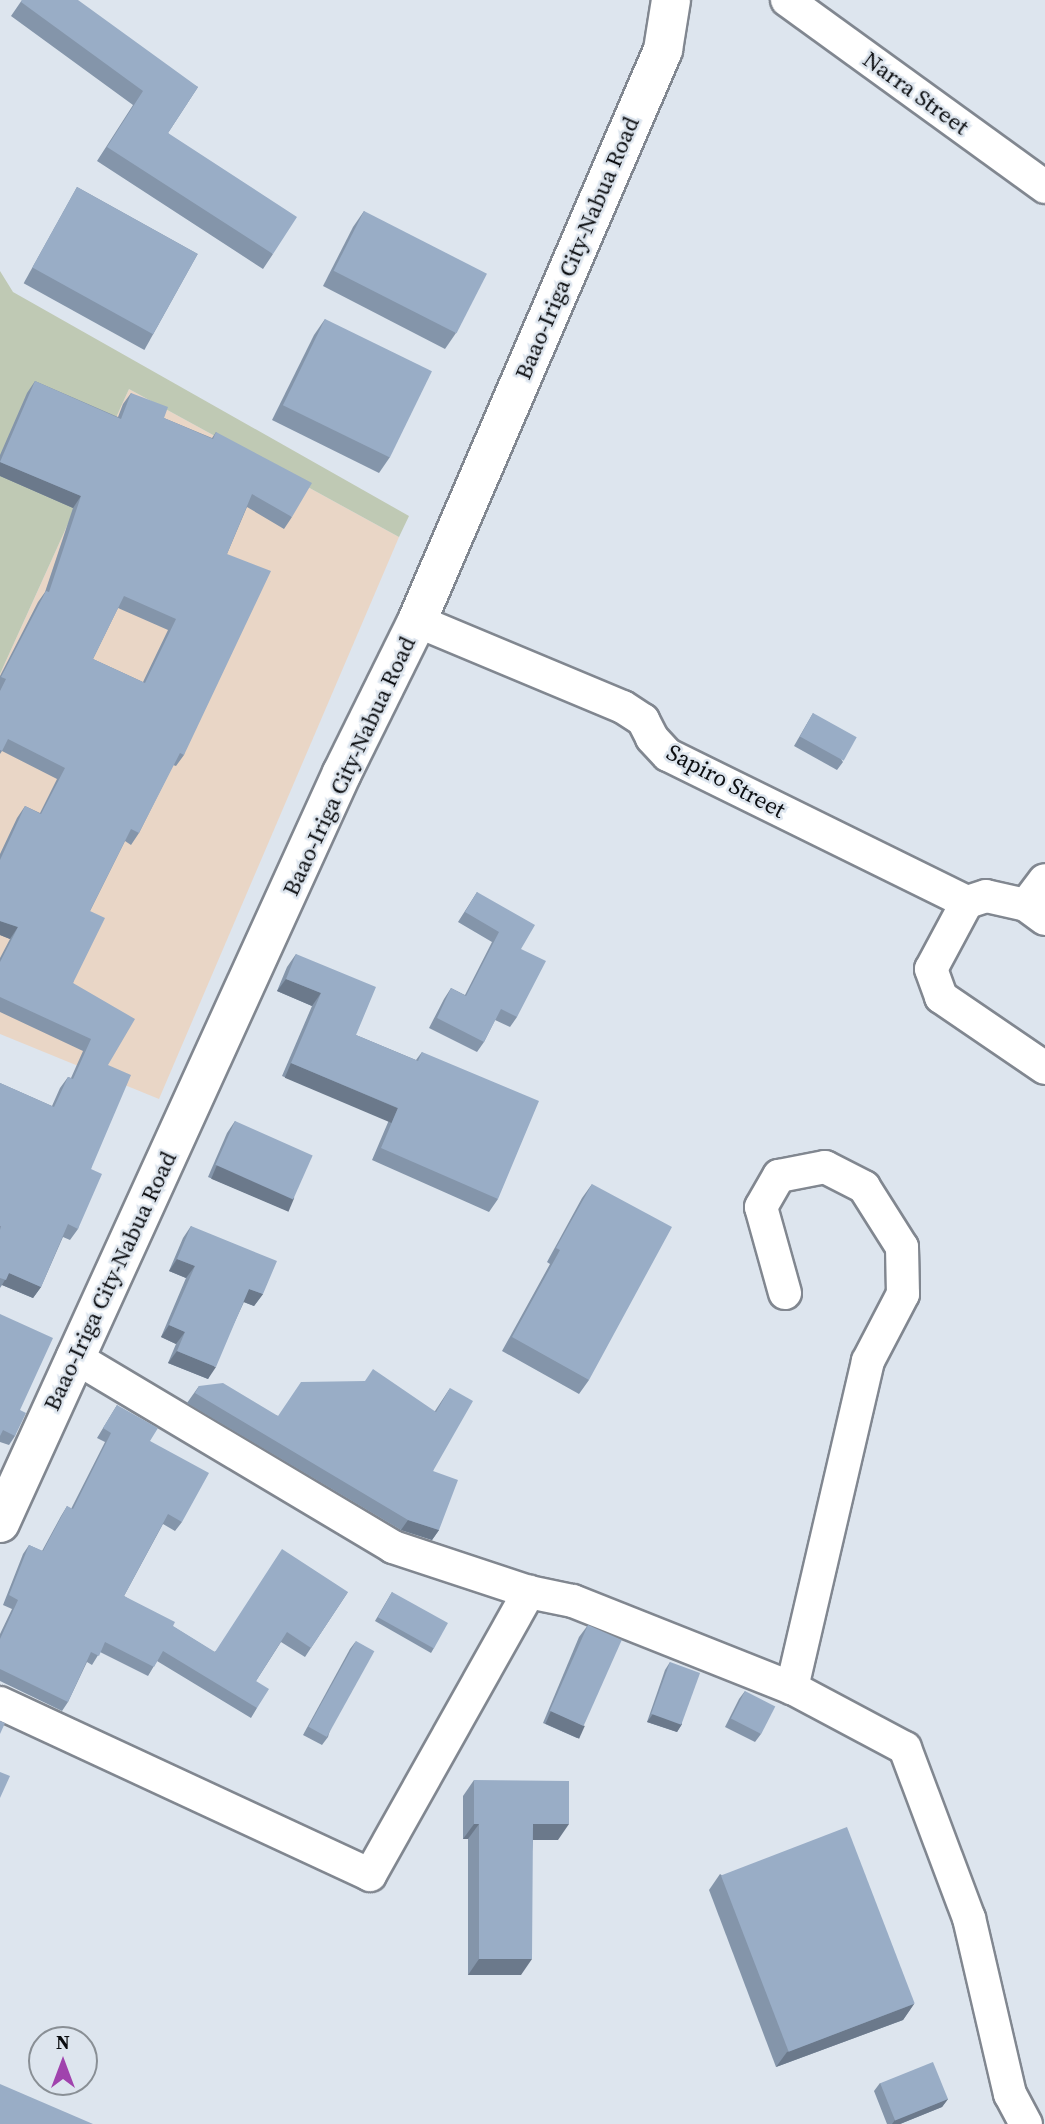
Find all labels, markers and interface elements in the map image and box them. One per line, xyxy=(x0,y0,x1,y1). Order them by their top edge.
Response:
street label: Narra Street xyxy=(858,45,974,141)
street label: Baao-Iriga City-Nabua Road xyxy=(509,112,645,384)
street label: Baao-Iriga City-Nabua Road xyxy=(277,632,421,900)
street label: Sapiro Street xyxy=(662,738,790,824)
street label: Baao-Iriga City-Nabua Road xyxy=(38,1147,182,1415)
north arrow xyxy=(28,2026,98,2096)
text: N xyxy=(56,2029,70,2055)

